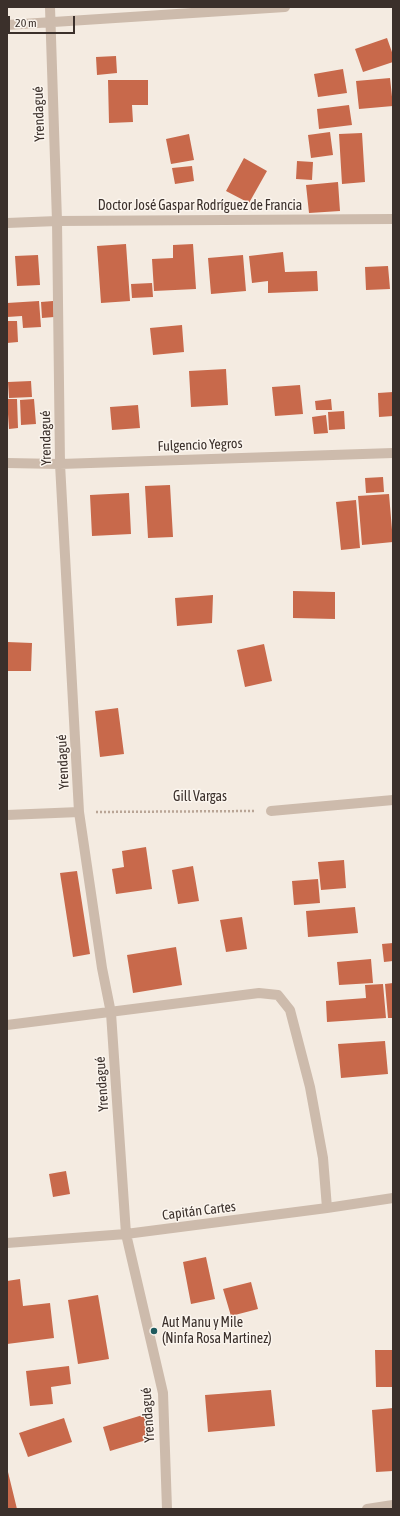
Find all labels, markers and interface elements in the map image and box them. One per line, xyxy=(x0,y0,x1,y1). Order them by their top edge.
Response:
scale bar xyxy=(10,8,77,34)
text: 20 m xyxy=(15,16,37,30)
street label: Yrendagué xyxy=(30,86,48,142)
street label: Doctor José Gaspar Rodríguez de Francia xyxy=(98,198,302,214)
street label: Yrendagué xyxy=(37,410,55,466)
street label: Fulgencio Yegros xyxy=(157,435,243,455)
street label: Yrendagué xyxy=(53,734,73,790)
street label: Gill Vargas xyxy=(173,789,227,805)
street label: Yrendagué xyxy=(92,1056,112,1112)
street label: Capitán Cartes xyxy=(161,1198,237,1224)
place label: Aut Manu y Mile (Ninfa Rosa Martinez) xyxy=(162,1315,272,1348)
marker: Aut Manu y Mile (Ninfa Rosa Martinez) xyxy=(149,1326,159,1336)
street label: Yrendagué xyxy=(138,1387,158,1443)

